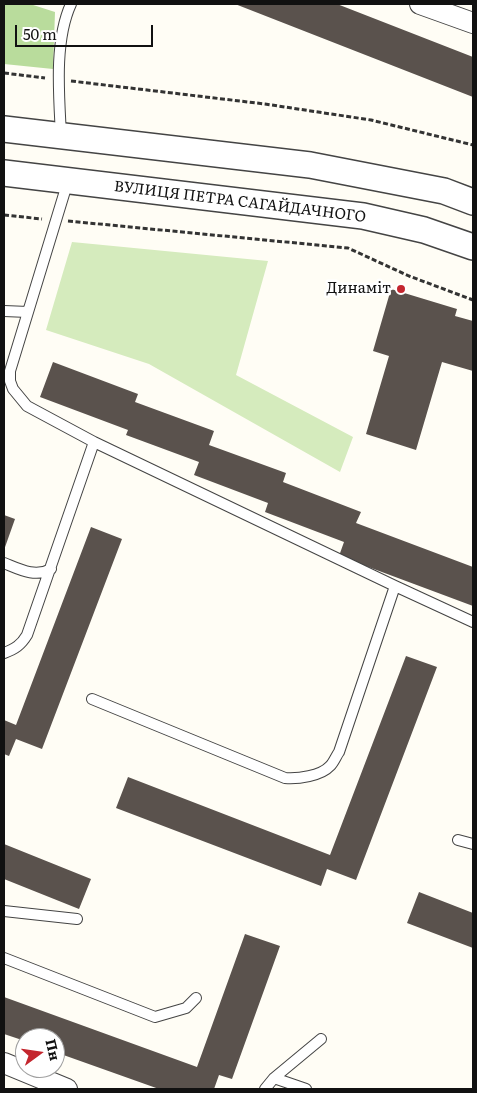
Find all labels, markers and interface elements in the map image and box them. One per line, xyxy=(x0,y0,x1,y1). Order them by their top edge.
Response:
scale bar xyxy=(18,15,155,47)
text: 50 m xyxy=(23,22,57,45)
street label: ВУЛИЦЯ ПЕТРА САГАЙДАЧНОГО xyxy=(113,178,367,226)
place label: Динаміт xyxy=(326,280,391,298)
marker: Динаміт xyxy=(395,283,407,295)
north arrow xyxy=(15,1028,65,1078)
text: Пн xyxy=(41,1037,66,1063)

